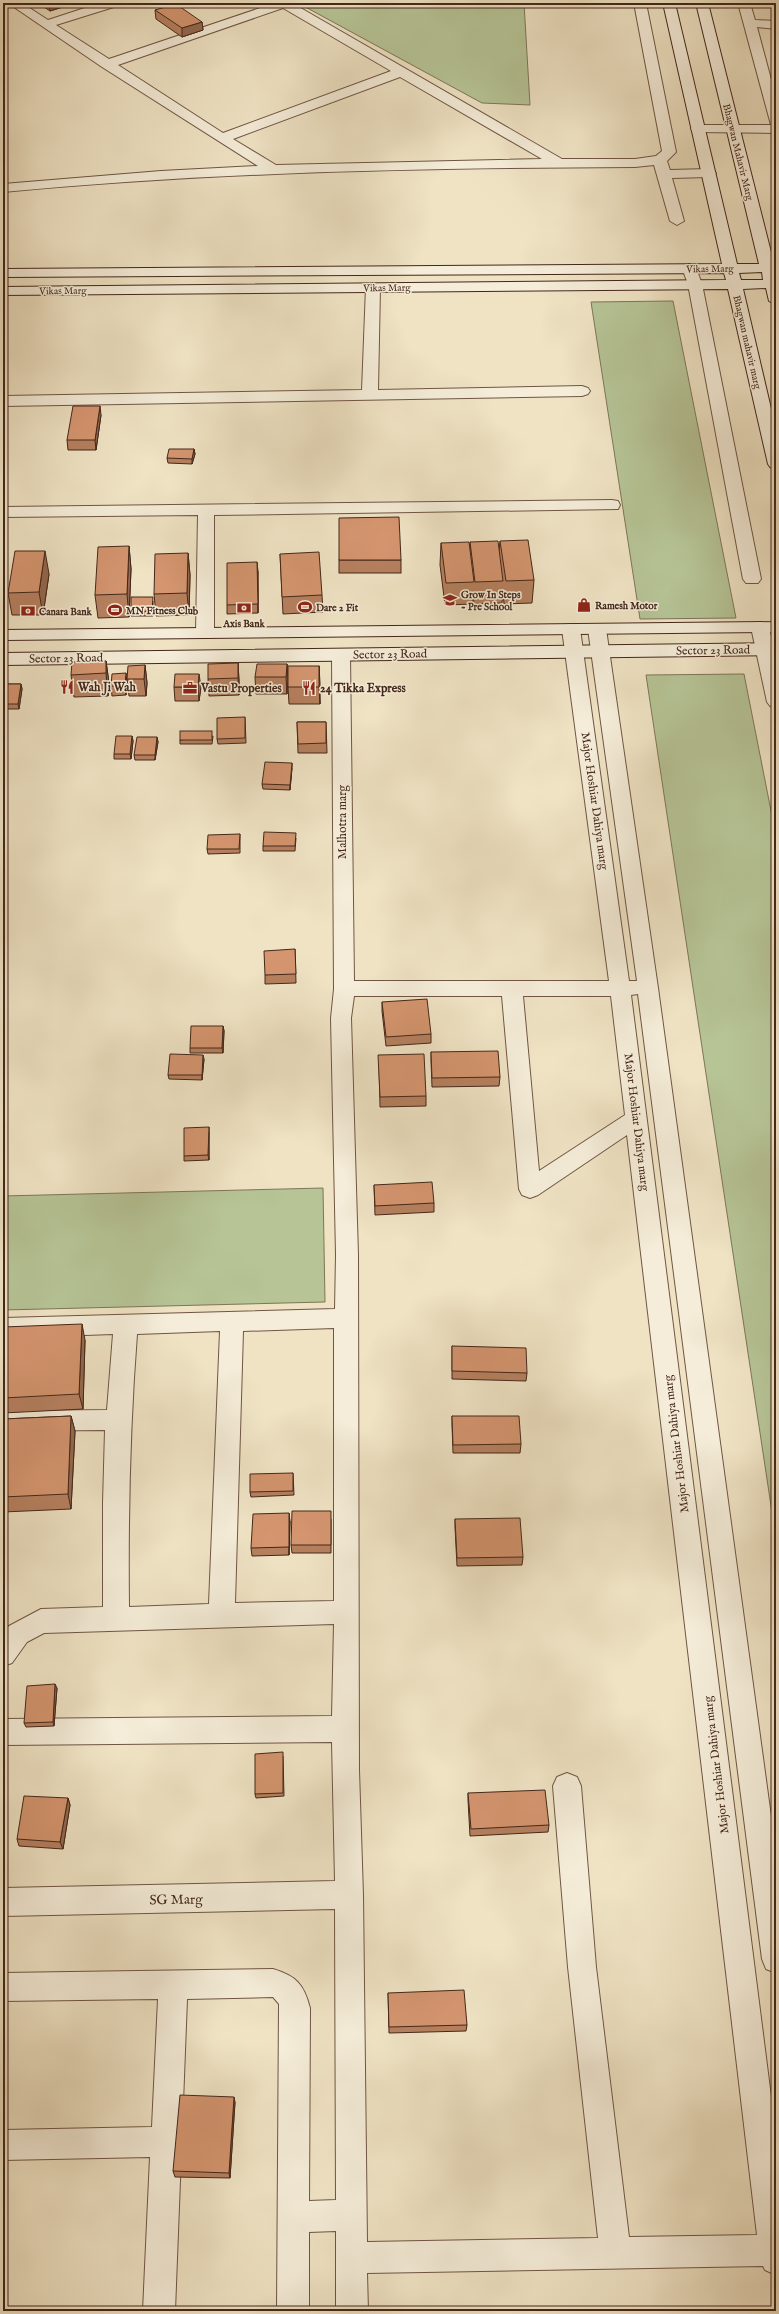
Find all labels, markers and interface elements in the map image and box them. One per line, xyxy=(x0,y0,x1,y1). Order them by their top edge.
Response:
street label: Bhagwan Mahavir Marg xyxy=(719,103,756,203)
street label: Vikas Marg xyxy=(685,263,734,276)
street label: Vikas Marg xyxy=(362,282,411,295)
street label: Vikas Marg xyxy=(38,285,87,298)
street label: Bhagwan mahavir marg xyxy=(729,294,764,391)
place label: Grow In Steps - Pre School xyxy=(461,589,521,614)
school or university icon: Grow In Steps - Pre School xyxy=(442,592,458,608)
shop icon: Ramesh Motor xyxy=(576,597,592,613)
sports icon: Dare 2 Fit xyxy=(297,599,313,615)
bank icon: Axis Bank xyxy=(236,600,252,616)
place label: Ramesh Motor xyxy=(595,600,658,613)
sports icon: MN Fitness Club xyxy=(107,602,123,618)
place label: Dare 2 Fit xyxy=(316,602,359,615)
bank icon: Canara Bank xyxy=(20,603,36,619)
place label: MN Fitness Club xyxy=(126,605,199,618)
place label: Canara Bank xyxy=(39,606,93,619)
place label: Axis Bank xyxy=(222,618,265,631)
street label: Sector 23 Road xyxy=(676,642,751,659)
street label: Sector 23 Road xyxy=(353,646,428,663)
street label: Sector 23 Road xyxy=(29,650,104,667)
restaurant icon: Wah Ji Wah xyxy=(59,679,75,695)
place label: Wah Ji Wah xyxy=(77,680,136,696)
office icon: Vastu Properties xyxy=(182,680,198,696)
restaurant icon: 24 Tikka Express xyxy=(301,680,317,696)
place label: Vastu Properties xyxy=(200,681,282,697)
place label: 24 Tikka Express xyxy=(320,681,406,697)
street label: Major Hoshiar Dahiya marg xyxy=(577,731,612,871)
street label: Malhotra marg xyxy=(335,784,350,859)
street label: Major Hoshiar Dahiya marg xyxy=(621,1052,652,1192)
street label: Major Hoshiar Dahiya marg xyxy=(661,1374,692,1514)
street label: Major Hoshiar Dahiya marg xyxy=(701,1695,732,1835)
street label: SG Marg xyxy=(149,1891,203,1909)

